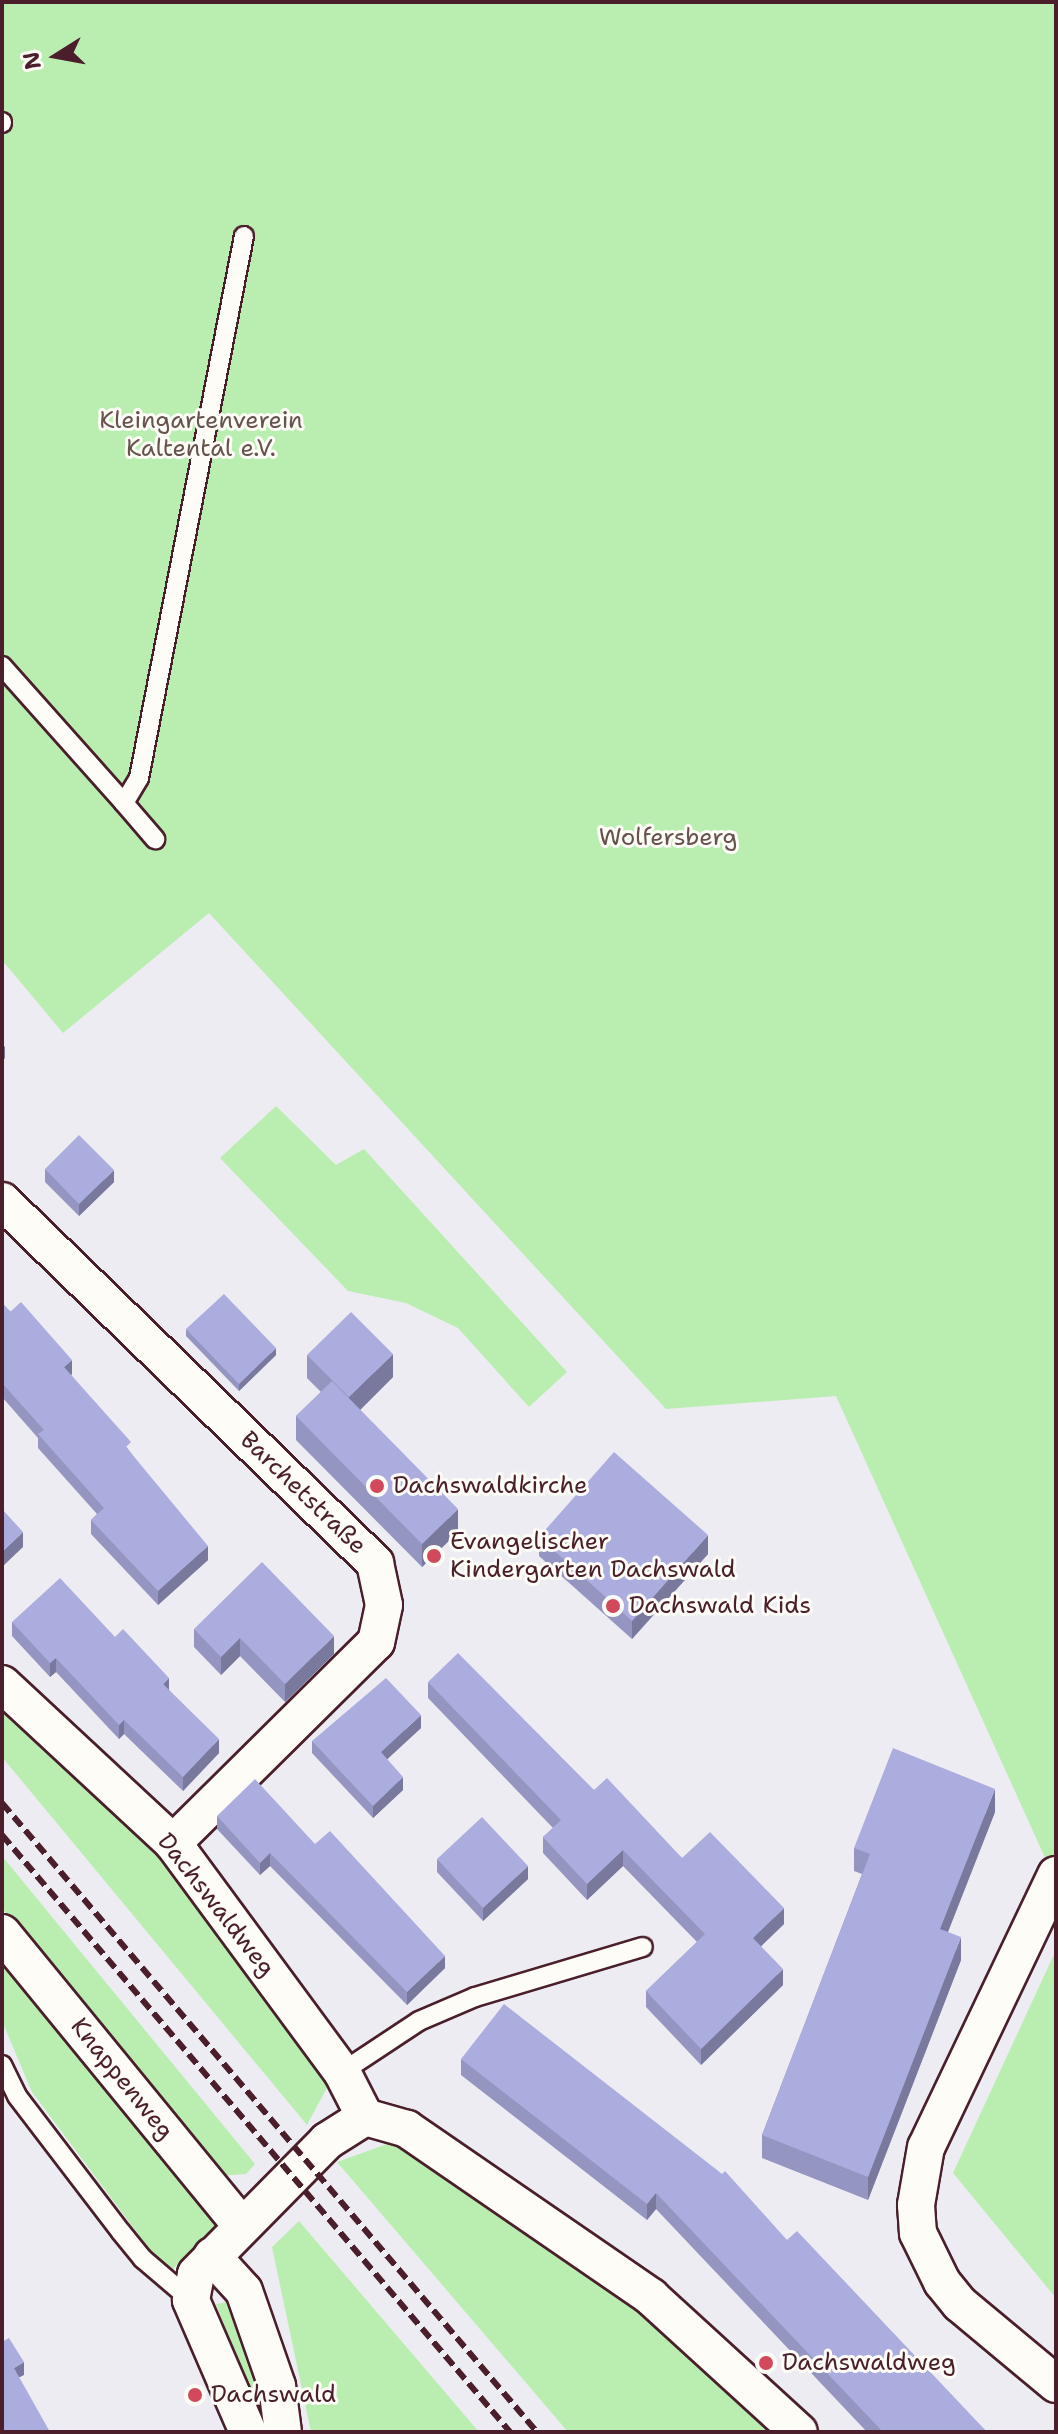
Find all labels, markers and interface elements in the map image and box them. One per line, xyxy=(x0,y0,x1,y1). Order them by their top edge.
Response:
north arrow xyxy=(16,16,96,96)
text: N xyxy=(16,49,48,72)
park label: Kleingartenverein Kaltental e.V. xyxy=(99,407,303,463)
park label: Wolfersberg xyxy=(599,824,737,852)
street label: Barchetstraße xyxy=(234,1426,372,1560)
place label: Dachswaldkirche xyxy=(393,1472,588,1500)
marker: Dachswaldkirche xyxy=(368,1477,386,1495)
place label: Evangelischer Kindergarten Dachswald xyxy=(450,1528,736,1584)
marker: Evangelischer Kindergarten Dachswald xyxy=(425,1547,443,1565)
place label: Dachswald Kids xyxy=(629,1592,811,1620)
marker: Dachswald Kids xyxy=(604,1597,622,1615)
street label: Dachswaldweg xyxy=(151,1828,281,1982)
street label: Knappenweg xyxy=(64,2013,180,2145)
place label: Dachswaldweg xyxy=(782,2349,956,2377)
marker: Dachswaldweg xyxy=(757,2354,775,2372)
place label: Dachswald xyxy=(211,2381,336,2409)
marker: Dachswald xyxy=(186,2386,204,2404)

